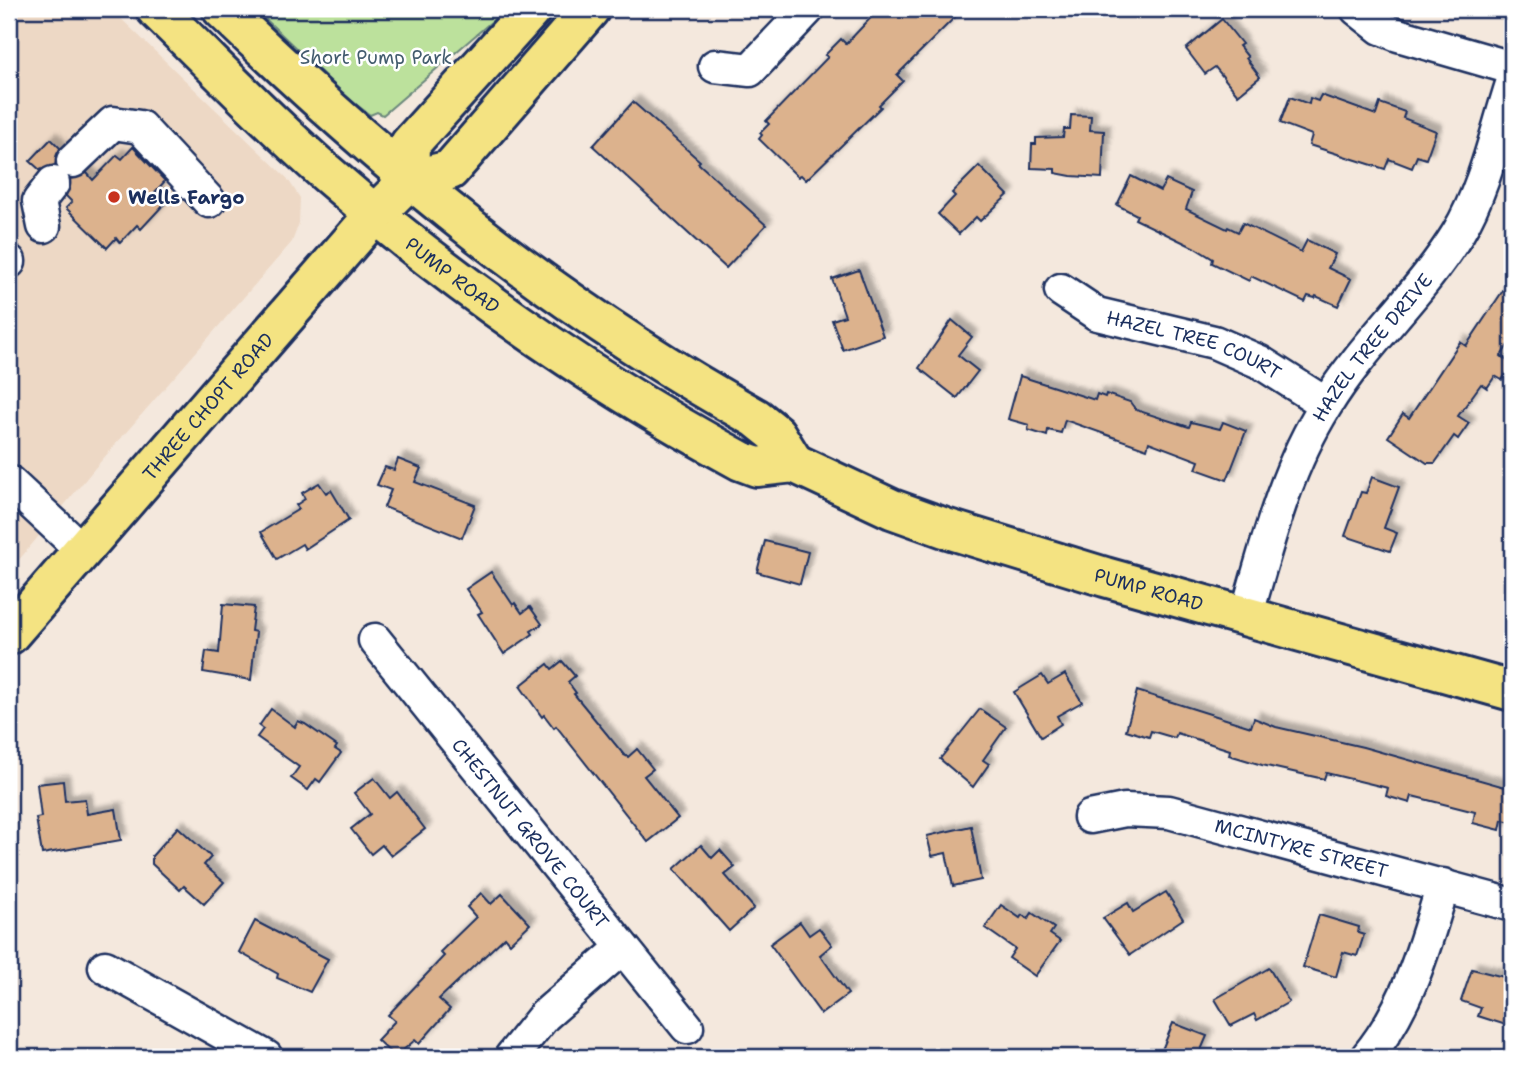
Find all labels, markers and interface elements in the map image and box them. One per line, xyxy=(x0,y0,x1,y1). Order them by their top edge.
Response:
park label: Short Pump Park xyxy=(300,45,452,70)
place label: Wells Fargo xyxy=(128,185,245,210)
marker: Wells Fargo xyxy=(106,189,122,205)
street label: PUMP ROAD xyxy=(400,231,505,319)
street label: HAZEL TREE DRIVE xyxy=(1306,268,1438,426)
street label: HAZEL TREE COURT xyxy=(1104,304,1286,385)
street label: THREE CHOPT ROAD xyxy=(137,327,279,485)
street label: PUMP ROAD xyxy=(1091,562,1206,616)
street label: CHESTNUT GROVE COURT xyxy=(446,733,615,934)
street label: MCINTYRE STREET xyxy=(1212,813,1391,883)

